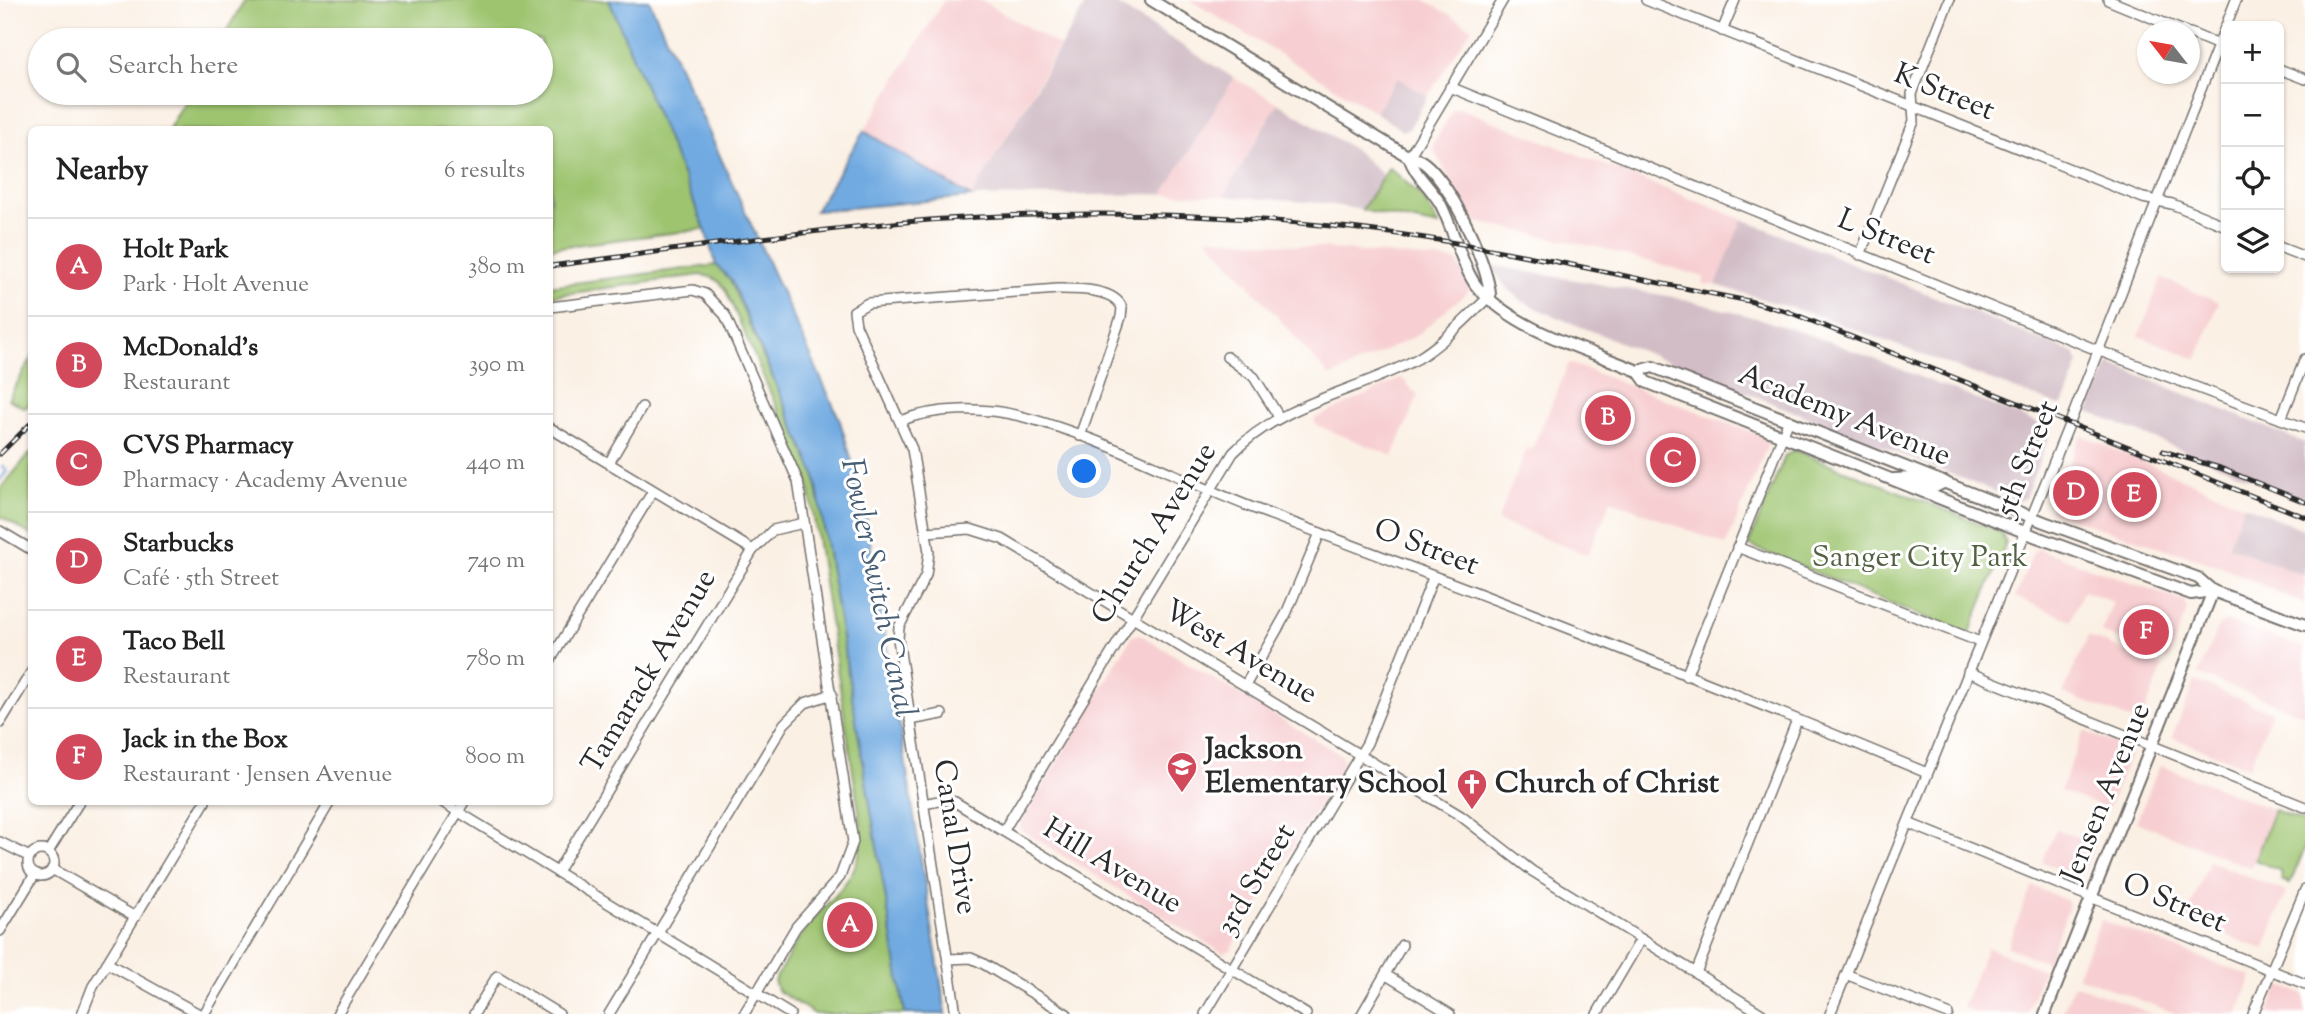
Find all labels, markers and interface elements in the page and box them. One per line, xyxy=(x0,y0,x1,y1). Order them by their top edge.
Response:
north arrow xyxy=(2137,21,2200,84)
map controls xyxy=(2221,21,2284,273)
button: + xyxy=(2221,21,2284,84)
search box xyxy=(28,28,553,105)
icon: search xyxy=(52,48,90,86)
text: Search here xyxy=(108,48,238,85)
street label: K Street xyxy=(1887,53,2001,133)
button: − xyxy=(2221,84,2284,147)
button: locate xyxy=(2221,147,2284,210)
text: Nearby xyxy=(56,150,148,193)
text: 6 results xyxy=(444,155,525,188)
street label: L Street xyxy=(1831,199,1941,277)
button: layers xyxy=(2221,210,2284,273)
text: Holt Park xyxy=(123,232,229,269)
text: A xyxy=(70,251,88,284)
text: 380 m xyxy=(468,251,525,284)
text: Park · Holt Avenue xyxy=(123,269,309,302)
text: McDonald's xyxy=(123,330,258,367)
text: B xyxy=(72,349,86,382)
text: 390 m xyxy=(469,349,525,382)
street label: Academy Avenue xyxy=(1731,354,1957,478)
text: Restaurant xyxy=(123,367,230,400)
pin: B xyxy=(1585,392,1631,444)
street label: 5th Street xyxy=(1984,394,2071,525)
text: CVS Pharmacy xyxy=(123,428,294,465)
pin: C xyxy=(1650,434,1696,486)
street label: Church Avenue xyxy=(1082,435,1228,633)
text: C xyxy=(70,447,88,480)
text: 440 m xyxy=(466,447,525,480)
water label: Fowler Switch Canal xyxy=(827,454,927,722)
your location xyxy=(1067,454,1101,488)
text: Pharmacy · Academy Avenue xyxy=(123,465,408,498)
pin: D xyxy=(2053,467,2099,519)
pin: E xyxy=(2111,469,2157,521)
street label: O Street xyxy=(1367,508,1485,588)
text: Starbucks xyxy=(123,526,234,563)
park label: Sanger City Park xyxy=(1812,537,2028,580)
text: D xyxy=(70,545,88,578)
text: 740 m xyxy=(468,545,525,578)
street label: Tamarack Avenue xyxy=(572,562,728,782)
text: Café · 5th Street xyxy=(123,563,279,596)
street label: West Avenue xyxy=(1155,590,1325,716)
pin: F xyxy=(2123,606,2169,658)
text: Taco Bell xyxy=(123,624,225,661)
text: E xyxy=(72,643,86,676)
text: 780 m xyxy=(466,643,525,676)
text: Restaurant xyxy=(123,661,230,694)
street label: Jensen Avenue xyxy=(2051,697,2163,891)
text: Jack in the Box xyxy=(123,722,288,759)
place label: Jackson Elementary School xyxy=(1203,729,1448,806)
text: F xyxy=(73,741,85,774)
text: 800 m xyxy=(465,741,525,774)
school or university icon: Jackson Elementary School xyxy=(1165,750,1199,794)
street label: Canal Drive xyxy=(921,757,987,917)
text: Restaurant · Jensen Avenue xyxy=(123,759,392,792)
place label: Church of Christ xyxy=(1495,763,1720,806)
church icon: Church of Christ xyxy=(1455,767,1489,811)
street label: Hill Avenue xyxy=(1034,808,1190,926)
street label: 3rd Street xyxy=(1207,816,1307,944)
street label: O Street xyxy=(2115,863,2233,945)
pin: A xyxy=(827,899,873,951)

